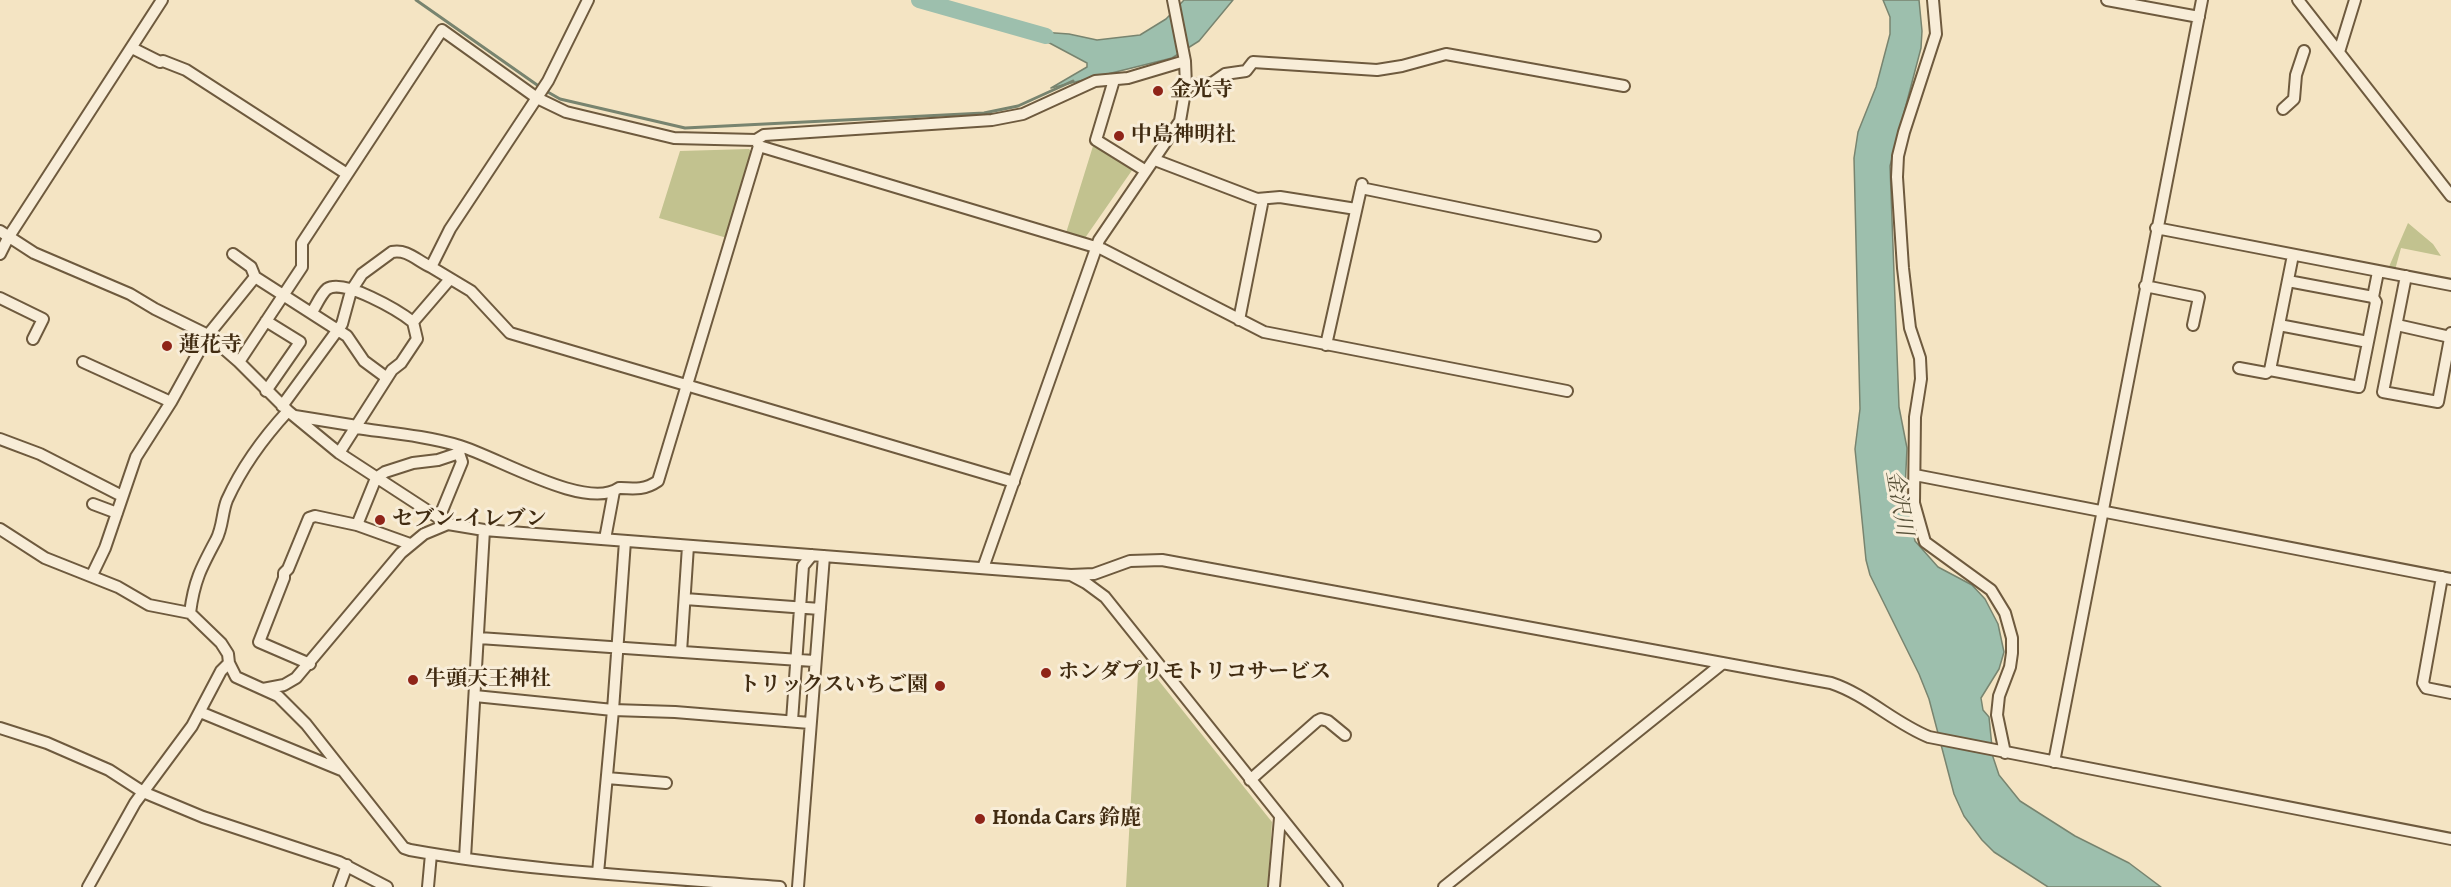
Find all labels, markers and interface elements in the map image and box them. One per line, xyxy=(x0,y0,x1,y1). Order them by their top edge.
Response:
place label: 金光寺 xyxy=(1170,78,1233,104)
marker: 金光寺 xyxy=(1151,84,1165,98)
place label: 中島神明社 xyxy=(1131,123,1236,149)
marker: 中島神明社 xyxy=(1112,129,1126,143)
place label: 蓮花寺 xyxy=(179,333,242,359)
marker: 蓮花寺 xyxy=(160,339,174,353)
water label: 金沢川 xyxy=(1879,468,1917,538)
place label: セブン-イレブン xyxy=(392,507,546,533)
marker: セブン-イレブン xyxy=(373,513,387,527)
place label: ホンダプリモトリコサービス xyxy=(1058,660,1331,686)
marker: ホンダプリモトリコサービス xyxy=(1039,666,1053,680)
place label: 牛頭天王神社 xyxy=(425,667,551,693)
marker: 牛頭天王神社 xyxy=(406,673,420,687)
place label: トリックスいちご園 xyxy=(739,673,928,699)
marker: トリックスいちご園 xyxy=(933,679,947,693)
place label: Honda Cars 鈴鹿 xyxy=(992,806,1141,832)
marker: Honda Cars 鈴鹿 xyxy=(973,812,987,826)

